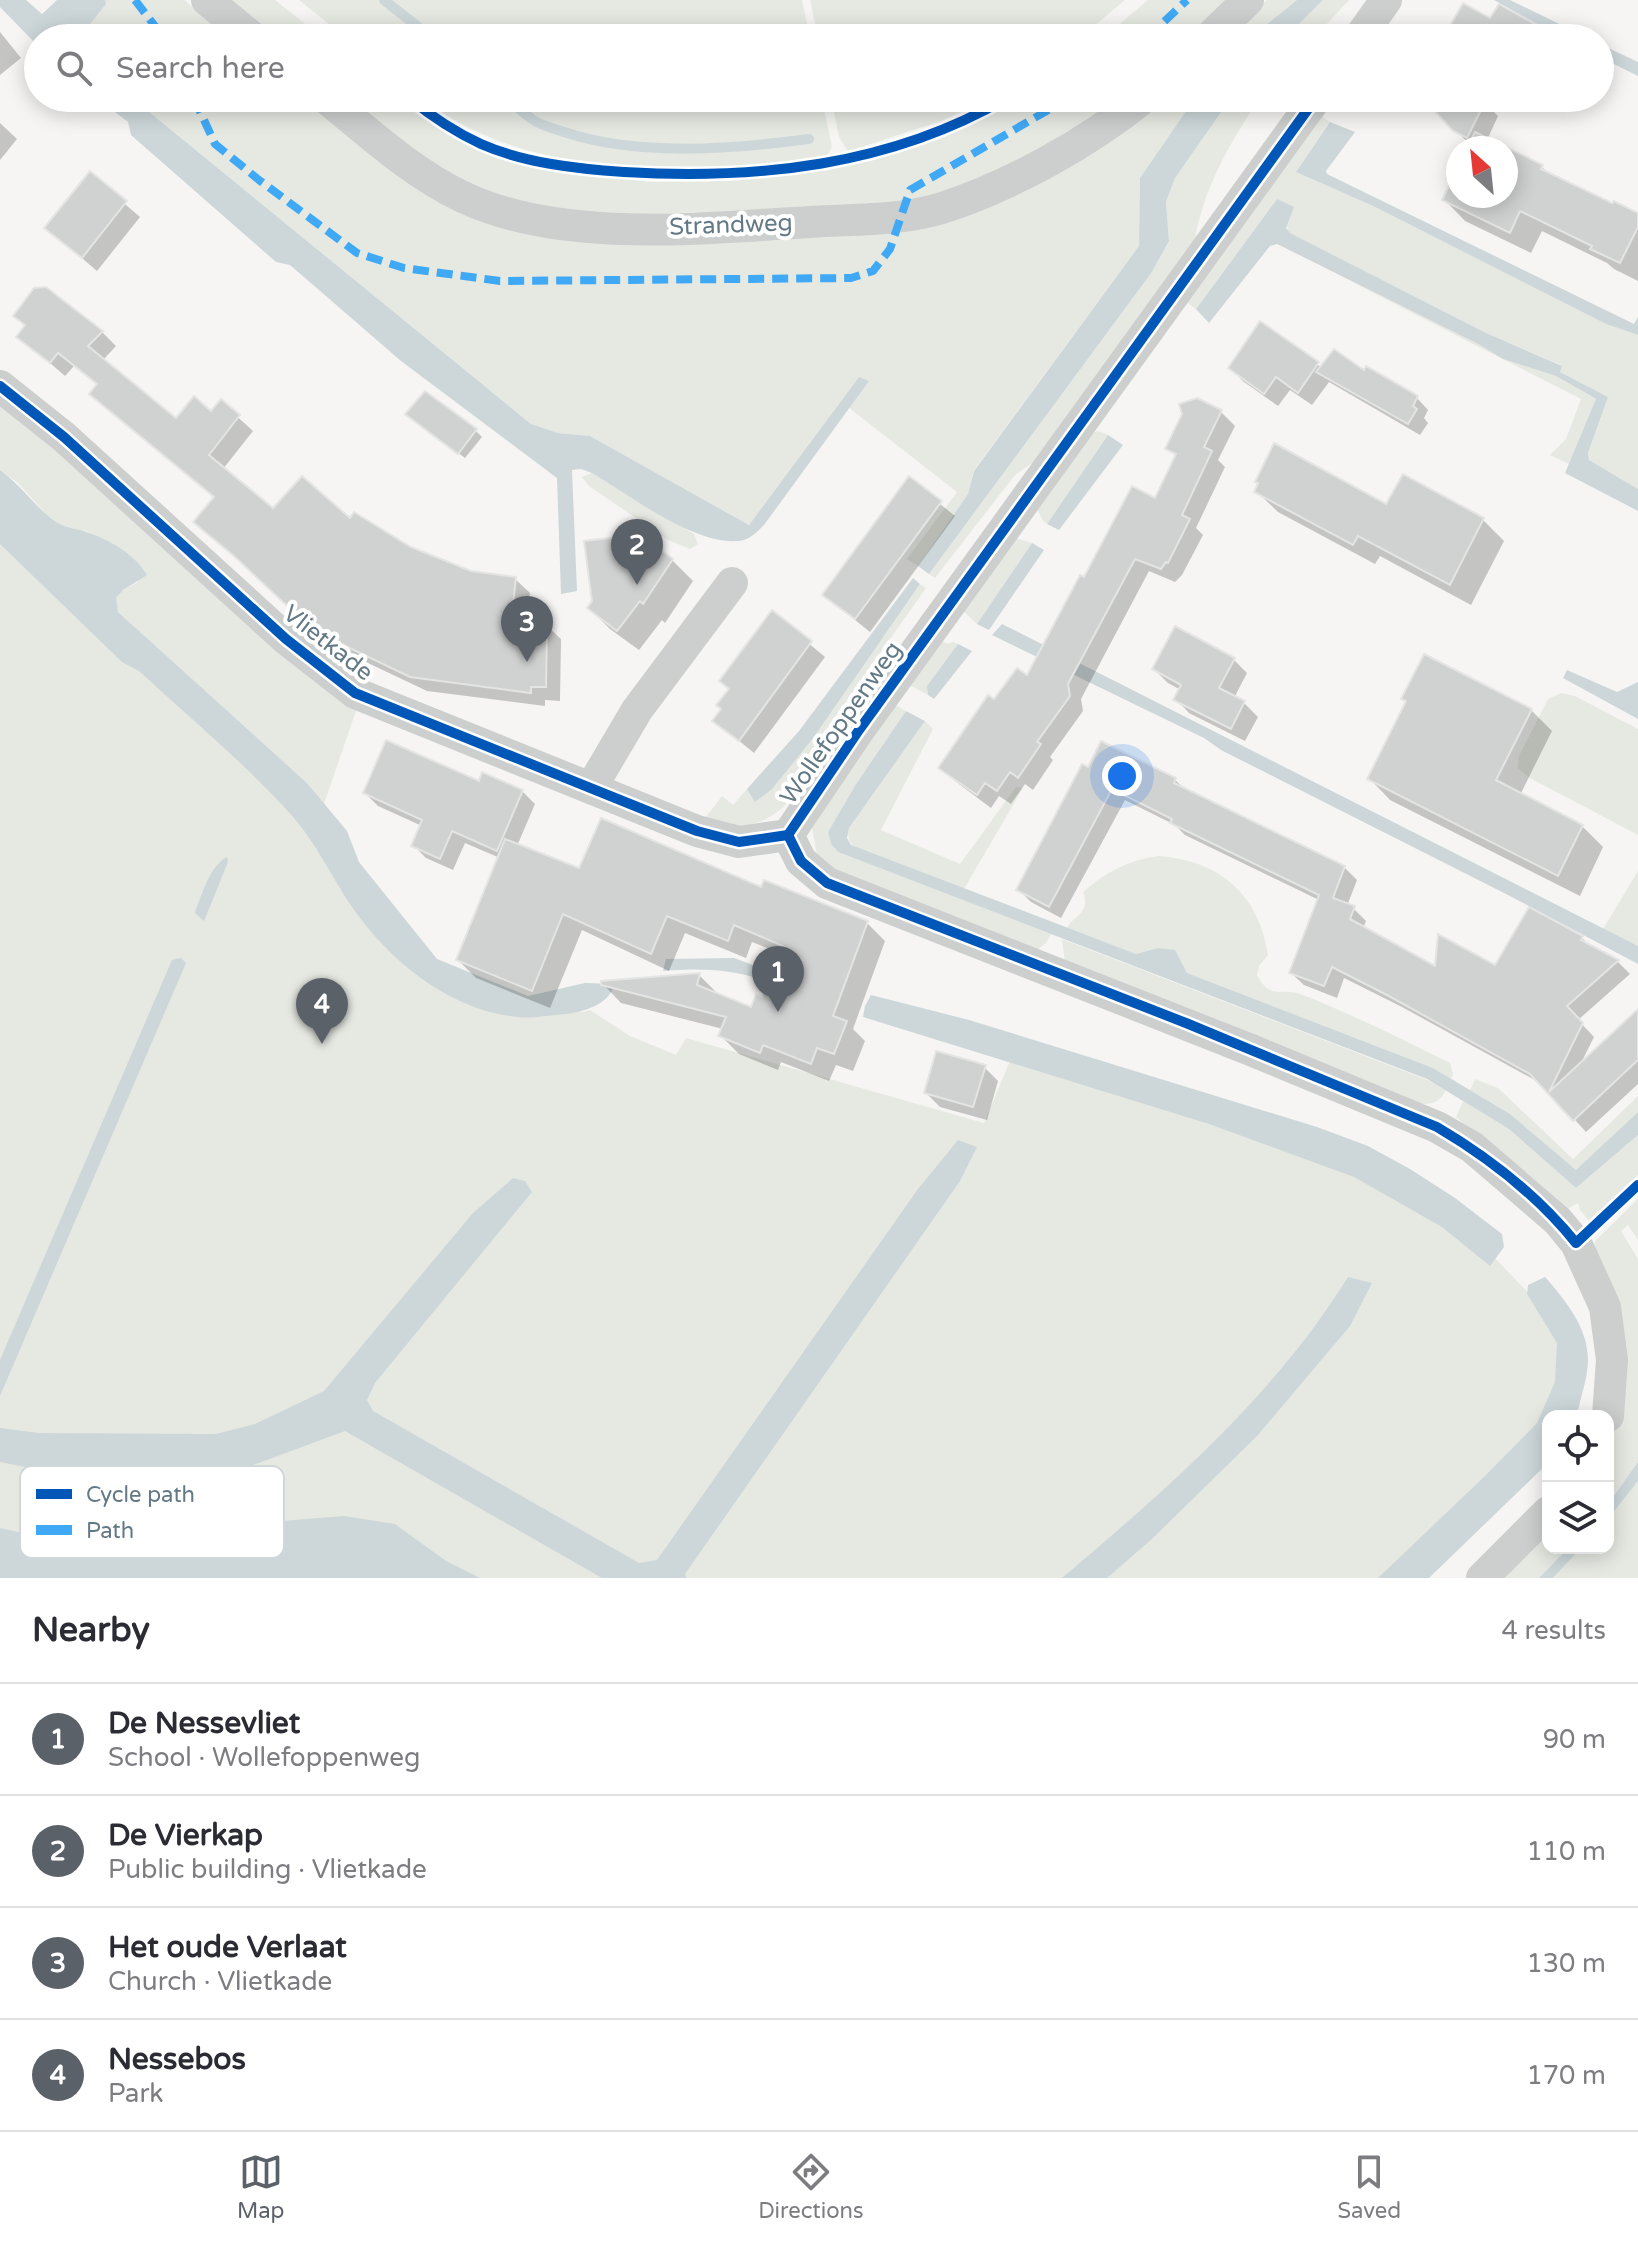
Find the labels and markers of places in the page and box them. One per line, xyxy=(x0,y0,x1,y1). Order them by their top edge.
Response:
pin: 2 xyxy=(611,519,663,585)
pin: 3 xyxy=(501,596,553,662)
pin: 1 xyxy=(752,946,804,1012)
pin: 4 xyxy=(296,978,348,1044)

